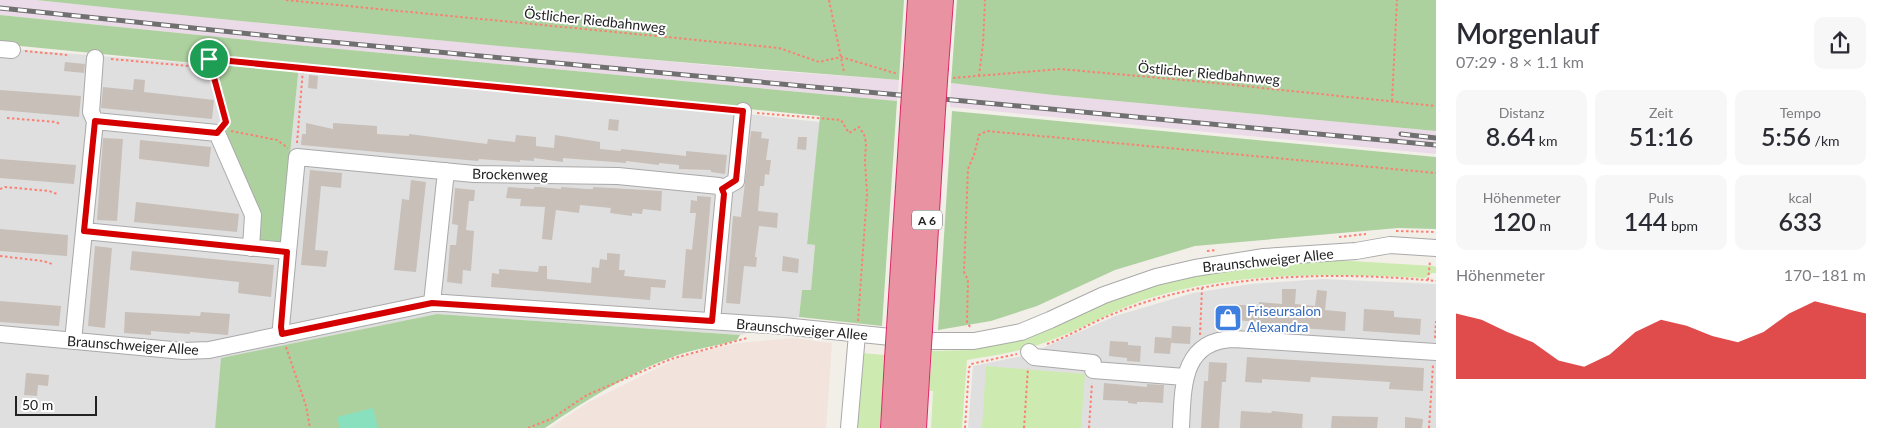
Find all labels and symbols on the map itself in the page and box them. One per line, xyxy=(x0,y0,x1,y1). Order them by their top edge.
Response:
street label: Östlicher Riedbahnweg xyxy=(523,4,667,36)
pin xyxy=(188,38,230,80)
street label: Östlicher Riedbahnweg xyxy=(1137,58,1281,88)
street label: Brockenweg xyxy=(472,165,548,183)
road number: A 6 xyxy=(912,210,942,230)
street label: Braunschweiger Allee xyxy=(1201,245,1335,275)
place label: Friseursalon Alexandra xyxy=(1247,302,1321,335)
shop icon: Friseursalon Alexandra xyxy=(1213,303,1243,333)
street label: Braunschweiger Allee xyxy=(736,315,868,343)
street label: Braunschweiger Allee xyxy=(67,332,199,358)
scale bar xyxy=(15,393,98,416)

